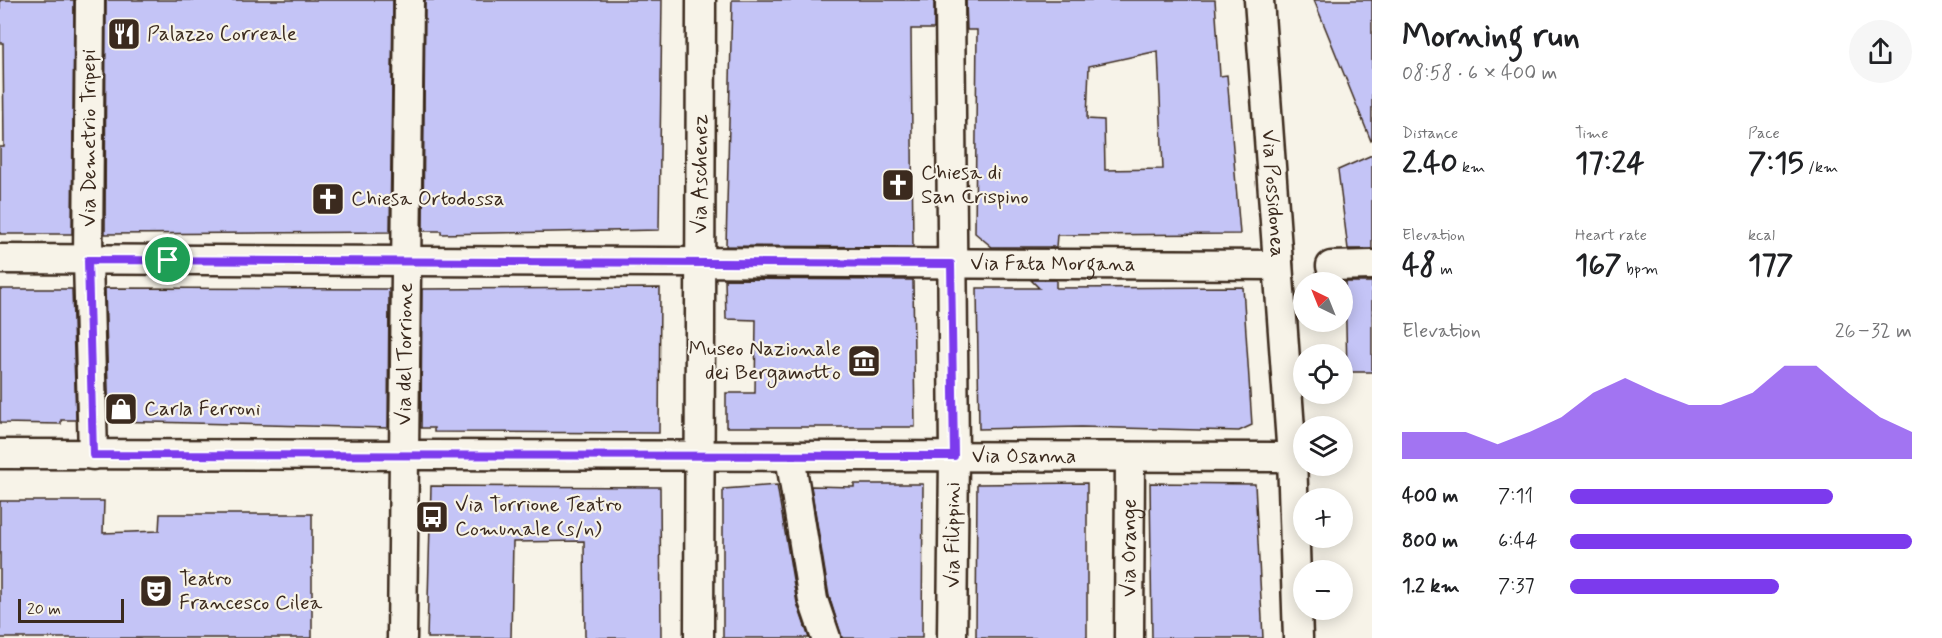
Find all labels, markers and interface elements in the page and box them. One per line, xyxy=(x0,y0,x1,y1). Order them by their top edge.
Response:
text: Morning run xyxy=(1402,15,1580,59)
restaurant icon: Palazzo Correale xyxy=(106,16,142,52)
place label: Palazzo Correale xyxy=(147,20,297,48)
button: share xyxy=(1849,20,1912,83)
street label: Via Demetrio Tripepi xyxy=(75,49,103,227)
text: 08:58 · 6 × 400 m xyxy=(1402,60,1558,87)
street label: Via Aschenez xyxy=(686,114,715,234)
text: Distance xyxy=(1402,123,1458,144)
text: Time xyxy=(1575,123,1609,144)
text: Pace xyxy=(1748,123,1780,144)
street label: Via Possidonea xyxy=(1254,129,1292,258)
text: 2.40 xyxy=(1402,144,1458,183)
text: 17:24 xyxy=(1575,144,1644,183)
text: 7:15 xyxy=(1748,144,1804,183)
text: km xyxy=(1458,157,1485,178)
text: /km xyxy=(1804,157,1838,178)
place label: Chiesa di San Crispino xyxy=(921,159,1029,211)
church icon: Chiesa di San Crispino xyxy=(880,167,916,203)
church icon: Chiesa Ortodossa xyxy=(310,181,346,217)
place label: Chiesa Ortodossa xyxy=(351,185,505,213)
text: Elevation xyxy=(1402,225,1465,246)
text: Heart rate xyxy=(1575,225,1647,246)
text: kcal xyxy=(1748,225,1775,246)
pin xyxy=(142,234,193,285)
icon: arrive xyxy=(151,243,184,276)
text: 48 xyxy=(1402,246,1436,285)
text: 167 xyxy=(1575,246,1622,285)
text: 177 xyxy=(1748,246,1793,285)
street label: Via Fata Morgana xyxy=(970,250,1136,280)
text: m xyxy=(1436,259,1453,280)
text: bpm xyxy=(1622,259,1658,280)
north arrow xyxy=(1293,272,1353,332)
map controls xyxy=(1293,272,1353,620)
street label: Via del Torrione xyxy=(390,282,420,426)
text: Elevation xyxy=(1402,318,1481,345)
text: 26–32 m xyxy=(1835,318,1912,345)
place label: Museo Nazionale dei Bergamotto xyxy=(688,335,841,388)
museum icon: Museo Nazionale dei Bergamotto xyxy=(846,343,882,379)
button: locate xyxy=(1293,344,1353,404)
shop icon: Carla Ferroni xyxy=(103,391,139,427)
place label: Carla Ferroni xyxy=(144,395,261,423)
button: layers xyxy=(1293,416,1353,476)
street label: Via Osanna xyxy=(972,442,1076,470)
street label: Via Filippini xyxy=(939,482,967,588)
text: 400 m xyxy=(1402,483,1458,510)
text: 7:11 xyxy=(1498,483,1533,510)
button: + xyxy=(1293,488,1353,548)
place label: Via Torrione Teatro Comunale (s/n) xyxy=(455,491,622,543)
bus stop icon: Via Torrione Teatro Comunale (s/n) xyxy=(414,499,450,535)
street label: Via Orange xyxy=(1115,499,1145,597)
text: 800 m xyxy=(1402,528,1458,555)
text: 6:44 xyxy=(1498,528,1537,555)
button: − xyxy=(1293,560,1353,620)
place label: Teatro Francesco Cilea xyxy=(179,565,323,617)
theatre icon: Teatro Francesco Cilea xyxy=(138,573,174,609)
text: 1.2 km xyxy=(1402,573,1459,600)
text: 7:37 xyxy=(1498,573,1535,600)
scale bar xyxy=(18,596,124,624)
text: 20 m xyxy=(27,599,61,620)

